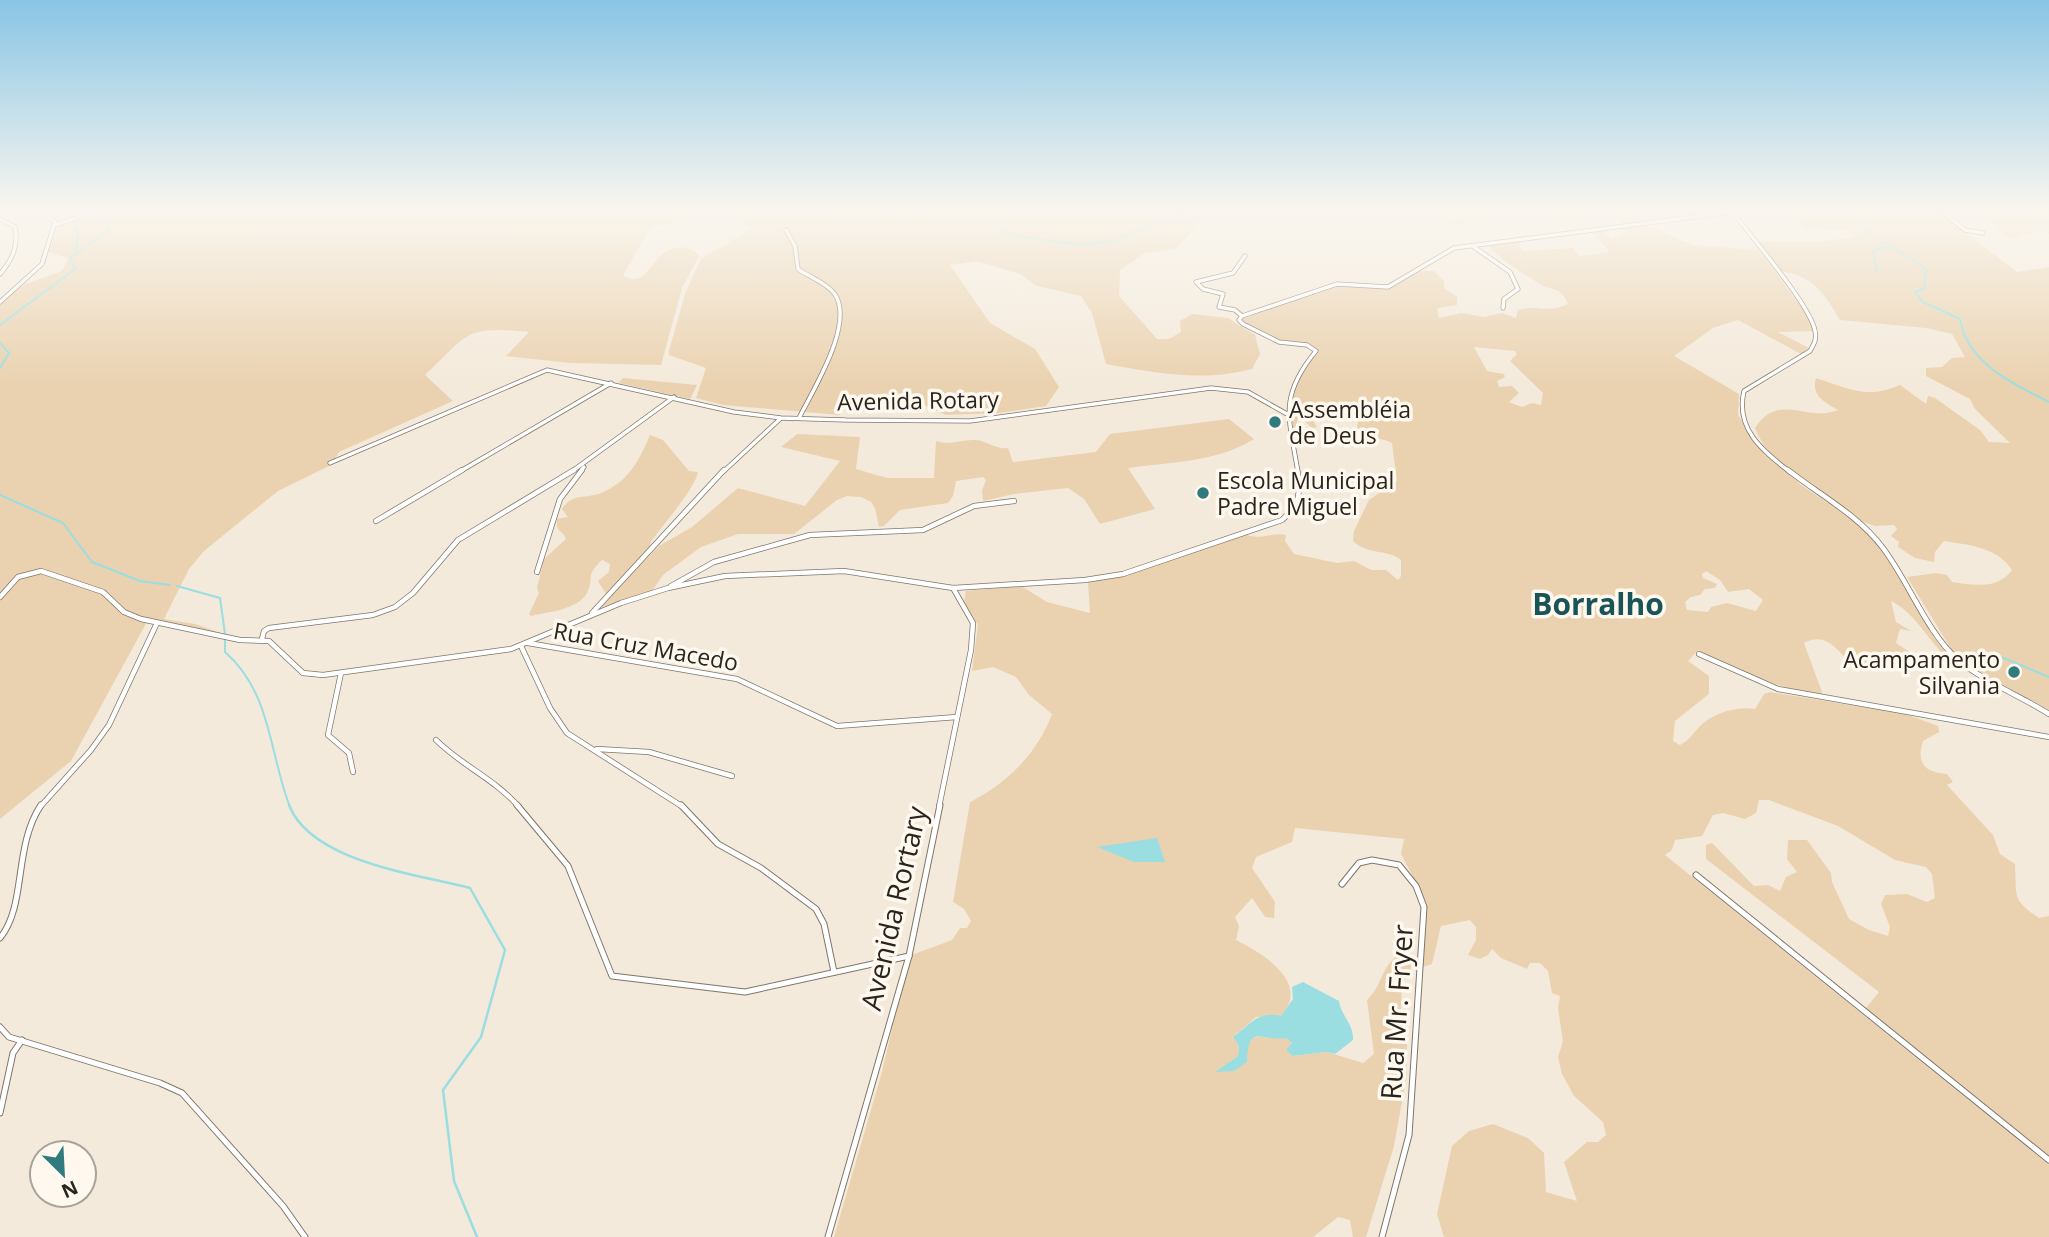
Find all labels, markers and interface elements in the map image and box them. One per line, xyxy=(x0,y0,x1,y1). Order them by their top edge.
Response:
street label: Avenida Rotary xyxy=(837,383,1000,417)
place label: Assembléia de Deus xyxy=(1289,393,1411,451)
marker: Assembléia de Deus xyxy=(1267,414,1283,430)
place label: Escola Municipal Padre Miguel xyxy=(1217,464,1394,522)
marker: Escola Municipal Padre Miguel xyxy=(1195,485,1211,501)
district label: Borralho xyxy=(1532,583,1664,624)
street label: Rua Cruz Macedo xyxy=(551,614,741,678)
place label: Acampamento Silvania xyxy=(1843,643,2000,701)
marker: Acampamento Silvania xyxy=(2006,664,2022,680)
street label: Avenida Rortary xyxy=(851,801,935,1014)
street label: Rua Mr. Fryer xyxy=(1371,923,1421,1101)
north arrow xyxy=(28,1139,98,1209)
text: N xyxy=(58,1175,82,1205)

